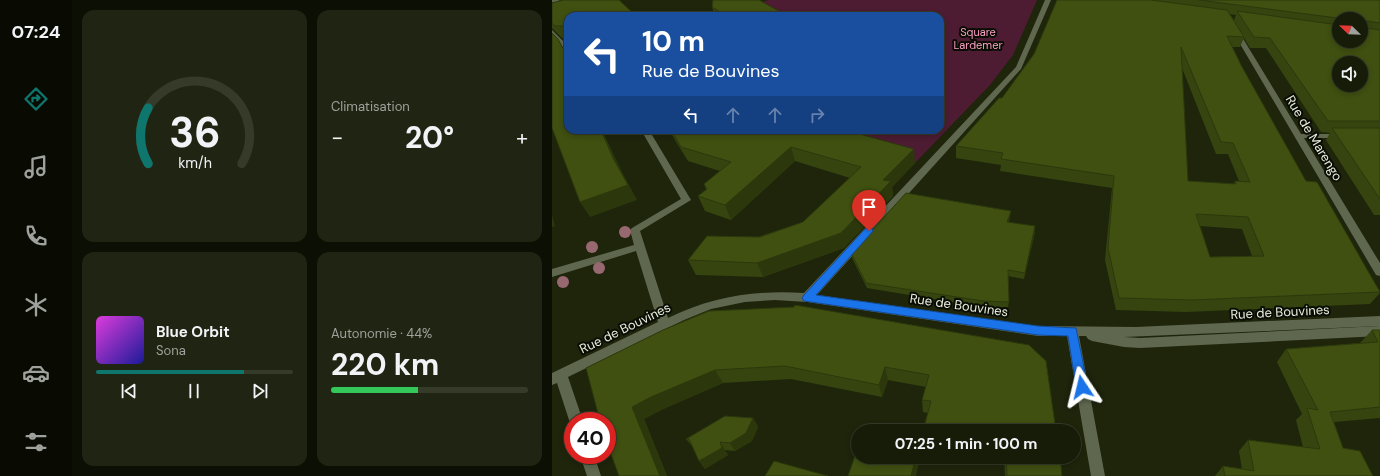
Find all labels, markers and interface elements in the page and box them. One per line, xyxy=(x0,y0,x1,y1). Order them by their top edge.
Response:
north arrow xyxy=(1332,12,1368,48)
map controls xyxy=(1332,12,1368,92)
text: 07:24 xyxy=(12,20,60,44)
text: 10 m xyxy=(642,23,705,60)
park label: Square Lardemer xyxy=(954,25,1002,52)
icon: left xyxy=(576,28,628,80)
button: sound xyxy=(1332,56,1368,92)
text: Rue de Bouvines xyxy=(642,59,780,83)
icon: directions xyxy=(22,85,50,113)
street label: Rue de Marengo xyxy=(1282,92,1346,184)
text: Climatisation xyxy=(331,98,410,115)
icon: left xyxy=(680,104,702,126)
icon: ahead xyxy=(722,104,744,126)
icon: ahead xyxy=(764,104,786,126)
icon: right xyxy=(806,104,828,126)
text: 36 xyxy=(169,106,220,160)
text: 20° xyxy=(405,118,454,157)
text: − xyxy=(331,123,343,152)
text: + xyxy=(516,123,528,152)
icon: music xyxy=(22,153,50,181)
text: km/h xyxy=(178,154,211,172)
pin xyxy=(852,190,886,231)
icon: arrive xyxy=(858,196,880,218)
icon: phone xyxy=(22,222,50,250)
street label: Rue de Bouvines xyxy=(909,290,1009,320)
icon: climate xyxy=(22,291,50,319)
street label: Rue de Bouvines xyxy=(577,299,673,357)
street label: Rue de Bouvines xyxy=(1230,301,1330,323)
text: Blue Orbit xyxy=(156,322,230,342)
text: Autonomie · 44% xyxy=(331,325,432,342)
text: Sona xyxy=(156,342,186,359)
text: 220 km xyxy=(331,345,439,384)
icon: car xyxy=(22,359,50,387)
position arrow xyxy=(1061,366,1103,408)
icon: previous xyxy=(118,380,140,402)
icon: pause xyxy=(183,380,205,402)
icon: next xyxy=(249,380,271,402)
speed limit sign: 40 xyxy=(564,412,616,464)
icon: filters xyxy=(22,428,50,456)
text: 07:25 · 1 min · 100 m xyxy=(895,434,1037,454)

